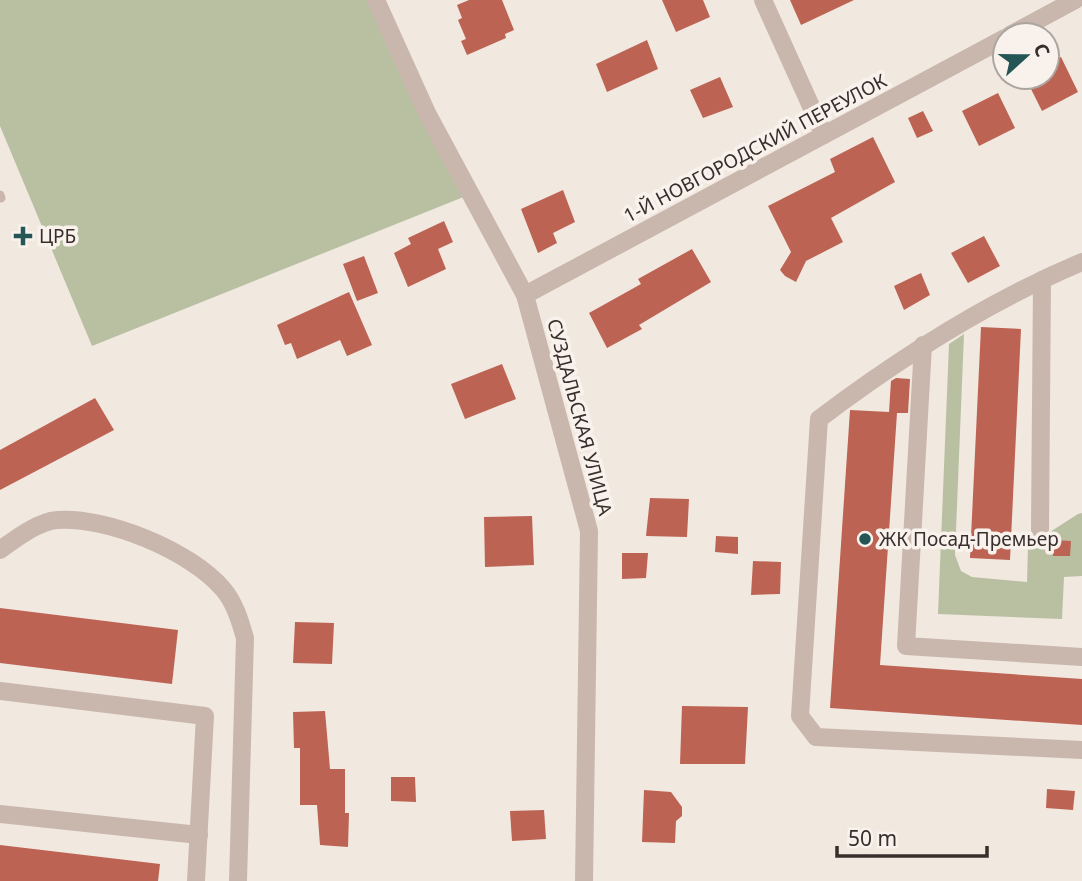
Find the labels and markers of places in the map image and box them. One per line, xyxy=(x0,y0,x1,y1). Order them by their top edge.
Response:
place label: ЦРБ xyxy=(39,223,76,249)
marker: ЦРБ xyxy=(13,226,33,246)
place label: ЖК Посад-Премьер xyxy=(879,526,1059,552)
marker: ЖК Посад-Премьер xyxy=(857,531,873,547)

